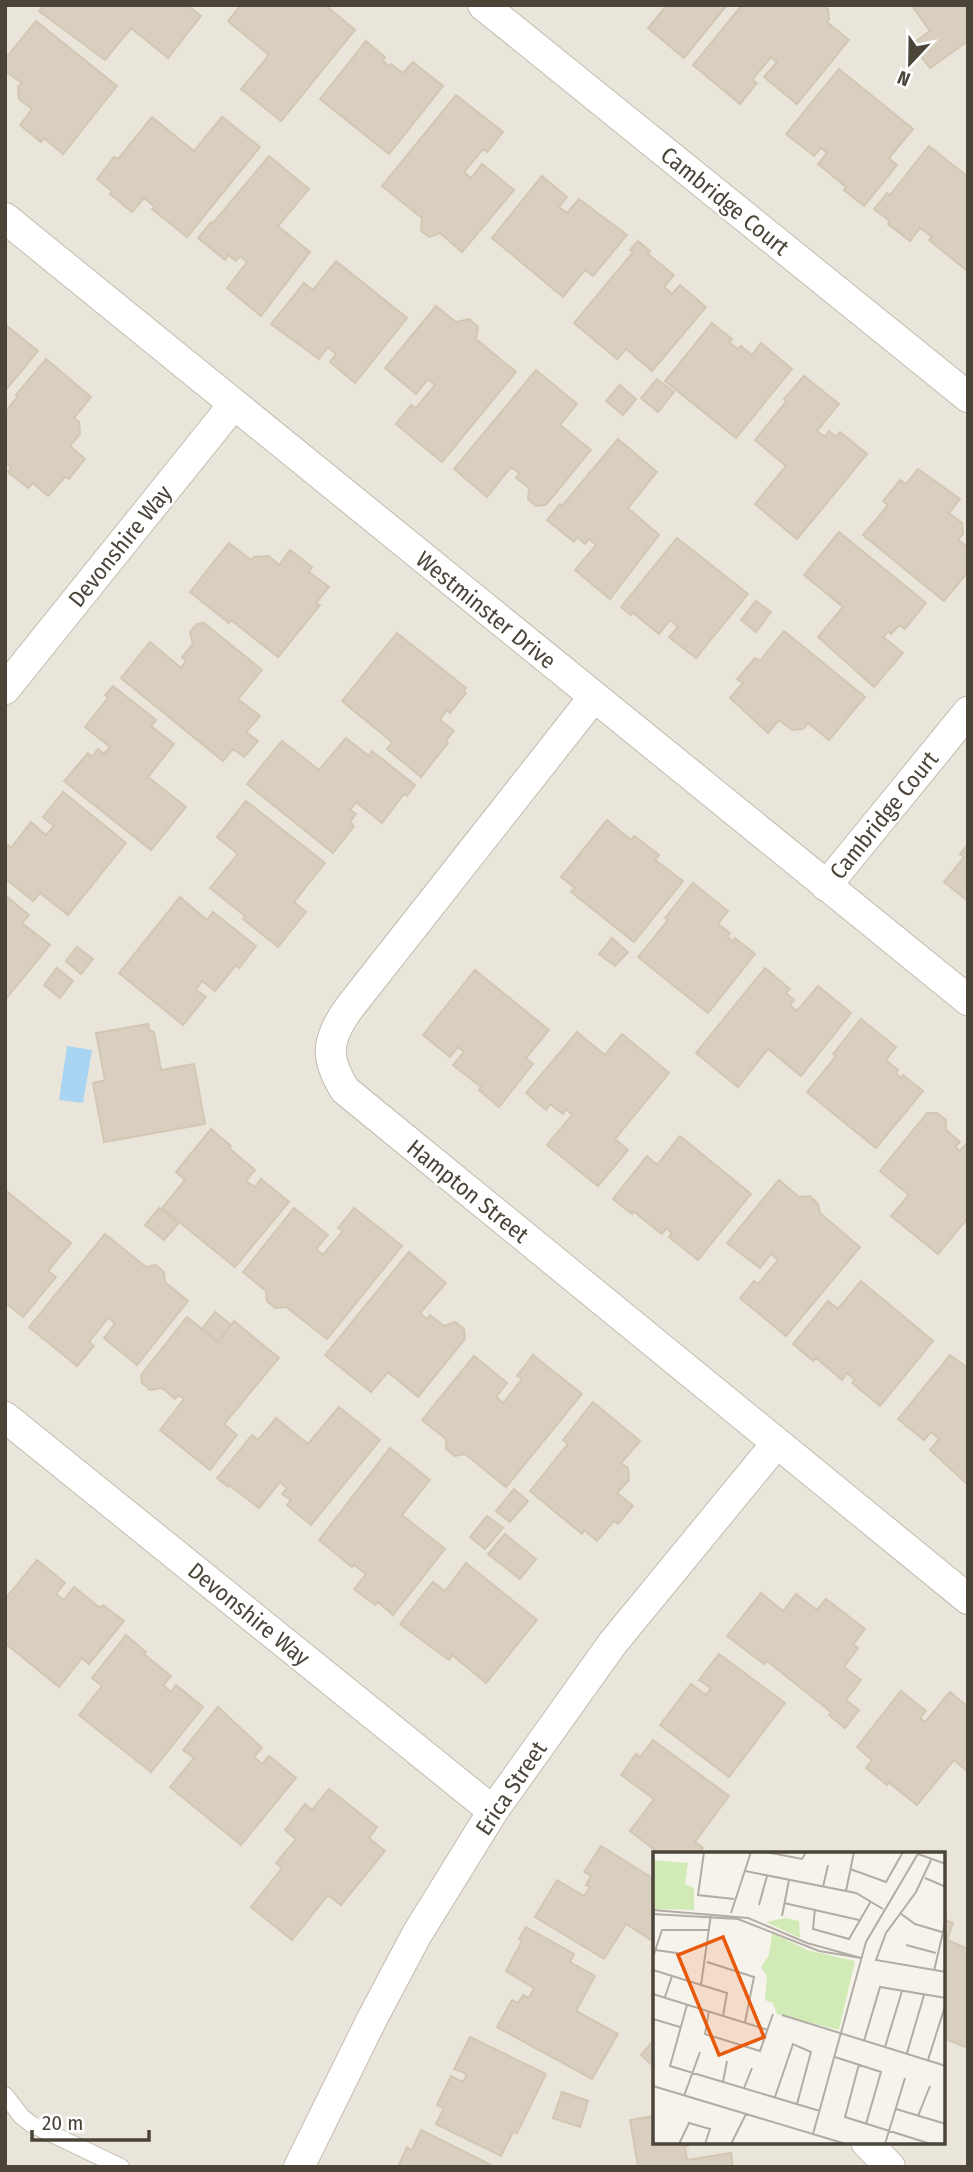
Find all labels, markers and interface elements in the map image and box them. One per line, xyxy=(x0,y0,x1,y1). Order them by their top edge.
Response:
north arrow xyxy=(875,28,945,98)
text: N xyxy=(894,66,913,91)
street label: Cambridge Court xyxy=(655,141,795,262)
street label: Devonshire Way xyxy=(62,479,178,613)
street label: Westminster Drive xyxy=(410,545,562,675)
street label: Cambridge Court xyxy=(824,745,945,885)
street label: Hampton Street xyxy=(401,1133,535,1249)
street label: Devonshire Way xyxy=(182,1556,316,1672)
street label: Erica Street xyxy=(469,1735,553,1840)
inset map xyxy=(653,1852,945,2144)
scale bar xyxy=(32,2098,149,2142)
text: 20 m xyxy=(42,2110,83,2136)

